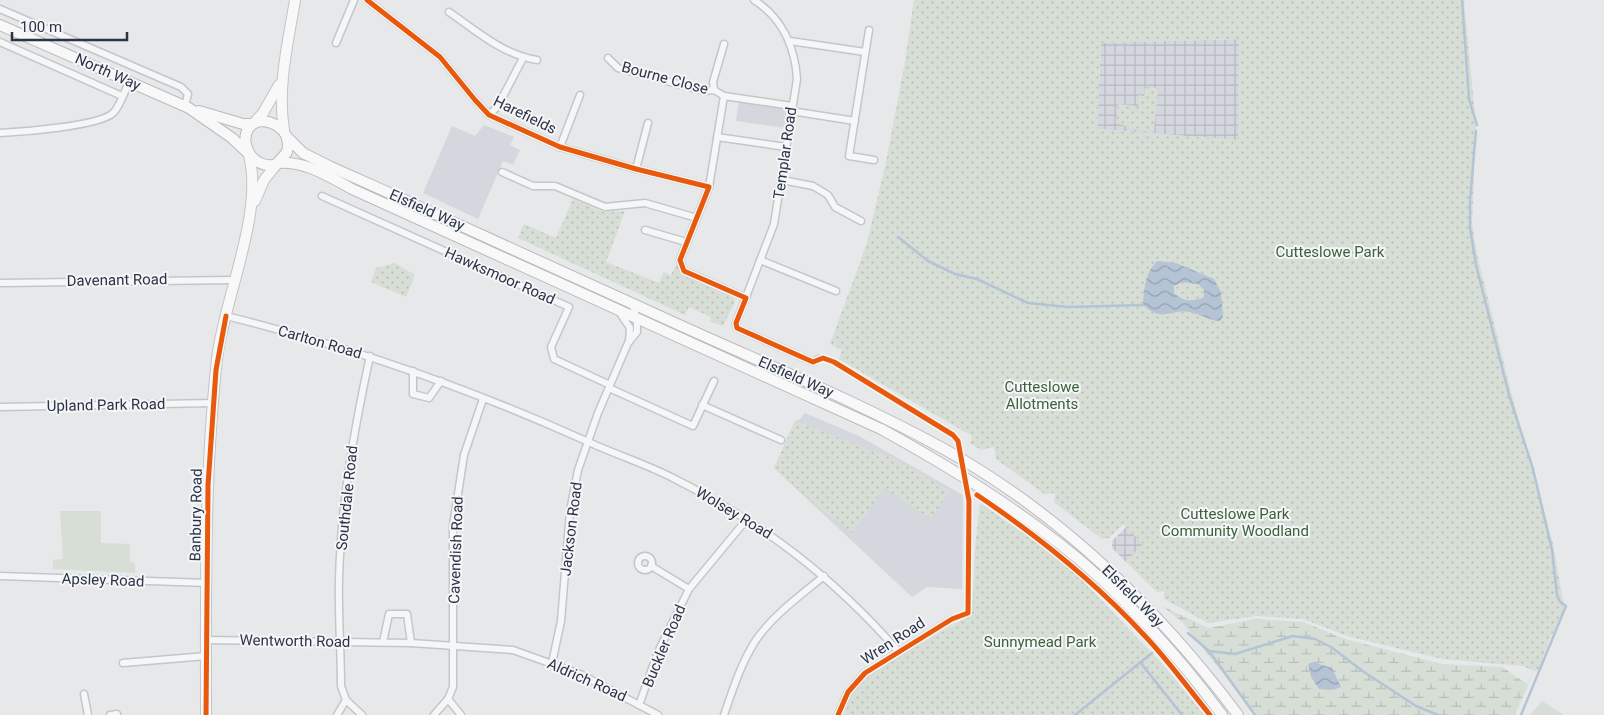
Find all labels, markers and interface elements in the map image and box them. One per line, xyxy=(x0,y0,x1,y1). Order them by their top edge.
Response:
scale bar xyxy=(12,10,128,42)
text: 100 m xyxy=(20,18,62,36)
street label: North Way xyxy=(72,50,144,94)
street label: Bourne Close xyxy=(620,58,710,98)
street label: Harefields xyxy=(491,92,559,138)
street label: Templar Road xyxy=(770,106,800,200)
street label: Elsfield Way xyxy=(387,185,467,235)
park label: Cutteslowe Park xyxy=(1276,243,1385,261)
street label: Hawksmoor Road xyxy=(442,244,558,308)
street label: Davenant Road xyxy=(66,270,168,290)
street label: Carlton Road xyxy=(276,321,364,363)
street label: Elsfield Way xyxy=(756,352,836,402)
park label: Cutteslowe Allotments xyxy=(1005,378,1080,413)
street label: Upland Park Road xyxy=(46,395,166,415)
street label: Southdale Road xyxy=(333,445,361,551)
street label: Banbury Road xyxy=(186,468,206,562)
street label: Jackson Road xyxy=(556,481,586,577)
street label: Wolsey Road xyxy=(692,483,776,543)
street label: Cavendish Road xyxy=(445,496,467,604)
park label: Cutteslowe Park Community Woodland xyxy=(1161,505,1309,540)
street label: Elsfield Way xyxy=(1098,561,1168,631)
street label: Apsley Road xyxy=(61,570,145,590)
street label: Buckler Road xyxy=(639,602,689,690)
street label: Wren Road xyxy=(858,614,928,668)
street label: Wentworth Road xyxy=(239,631,351,651)
park label: Sunnymead Park xyxy=(984,633,1097,651)
street label: Aldrich Road xyxy=(545,655,629,705)

